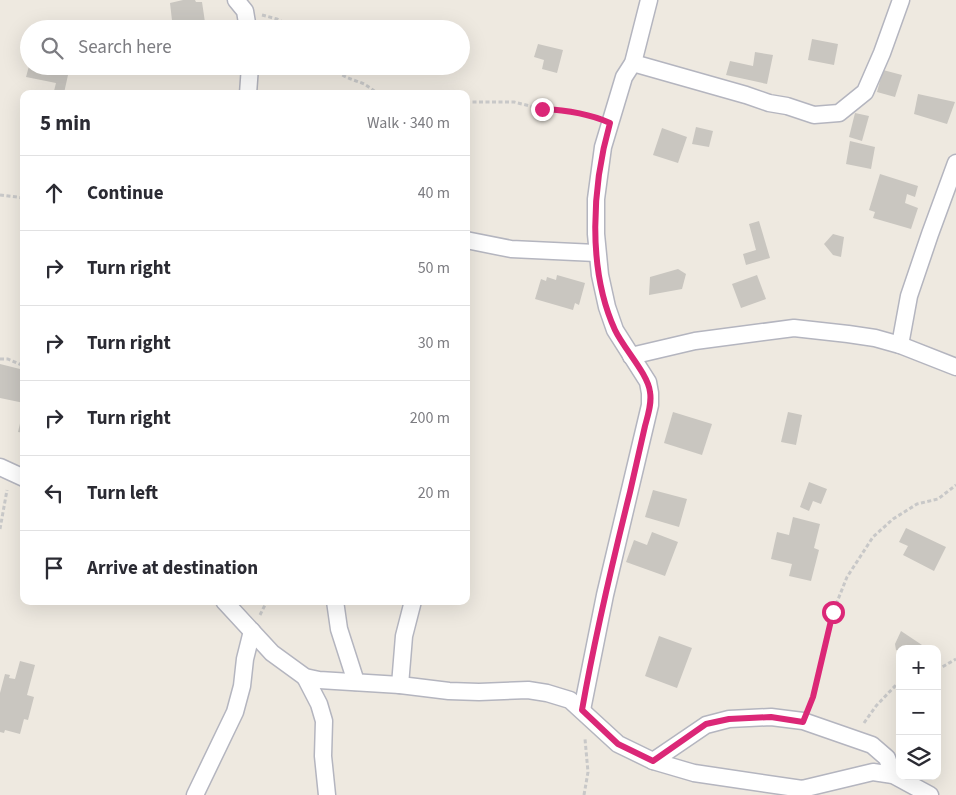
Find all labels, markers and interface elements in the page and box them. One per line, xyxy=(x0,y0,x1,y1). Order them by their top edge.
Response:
search box xyxy=(20,20,470,75)
icon: search xyxy=(38,34,66,62)
text: Search here xyxy=(78,34,172,61)
route end xyxy=(531,98,554,121)
text: 5 min xyxy=(40,108,91,138)
text: Walk · 340 m xyxy=(367,112,450,134)
icon: ahead xyxy=(40,179,68,207)
text: Continue xyxy=(87,180,164,207)
text: 40 m xyxy=(418,182,450,204)
icon: right xyxy=(40,254,68,282)
text: Turn right xyxy=(87,255,171,282)
text: 50 m xyxy=(418,257,450,279)
icon: right xyxy=(40,329,68,357)
text: Turn right xyxy=(87,330,171,357)
text: 30 m xyxy=(418,332,450,354)
icon: right xyxy=(40,404,68,432)
text: Turn right xyxy=(87,405,171,432)
text: 200 m xyxy=(410,407,450,429)
icon: left xyxy=(40,479,68,507)
text: Turn left xyxy=(87,480,158,507)
text: 20 m xyxy=(418,482,450,504)
icon: arrive xyxy=(40,554,68,582)
text: Arrive at destination xyxy=(87,555,258,582)
route start xyxy=(822,601,845,624)
map controls xyxy=(896,645,941,780)
button: + xyxy=(896,645,941,690)
button: − xyxy=(896,690,941,735)
button: layers xyxy=(896,735,941,780)

